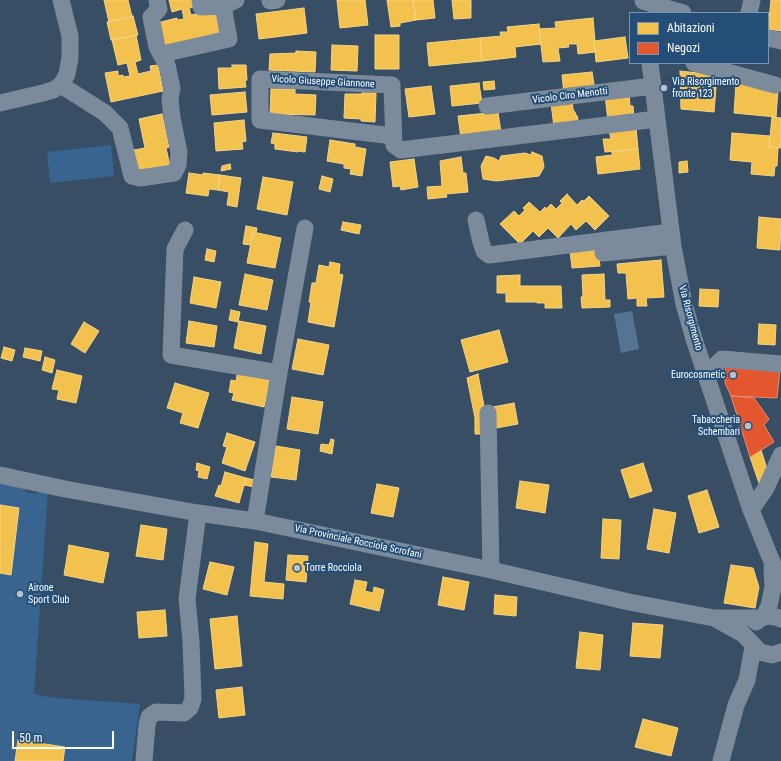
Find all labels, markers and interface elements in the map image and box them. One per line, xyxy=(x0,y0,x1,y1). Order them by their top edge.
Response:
legend xyxy=(629,12,769,64)
text: Abitazioni xyxy=(667,21,715,35)
text: Negozi xyxy=(667,41,700,55)
street label: Vicolo Giuseppe Giannone xyxy=(271,73,375,91)
place label: Via Risorgimento fronte 123 xyxy=(672,76,739,100)
marker: Via Risorgimento fronte 123 xyxy=(659,83,669,93)
street label: Vicolo Ciro Menotti xyxy=(532,85,608,107)
street label: Via Risorgimento xyxy=(675,284,705,352)
place label: Eurocosmetic xyxy=(671,369,725,381)
marker: Eurocosmetic xyxy=(728,370,738,380)
place label: Tabaccheria Schembari xyxy=(692,414,740,438)
marker: Tabaccheria Schembari xyxy=(743,421,753,431)
street label: Via Provinciale Rocciola Scrofani xyxy=(293,523,423,561)
place label: Torre Rocciola xyxy=(305,562,362,574)
marker: Torre Rocciola xyxy=(292,563,302,573)
place label: Airone Sport Club xyxy=(28,582,69,606)
marker: Airone Sport Club xyxy=(15,589,25,599)
scale bar xyxy=(14,723,116,749)
text: 50 m xyxy=(19,731,43,745)

